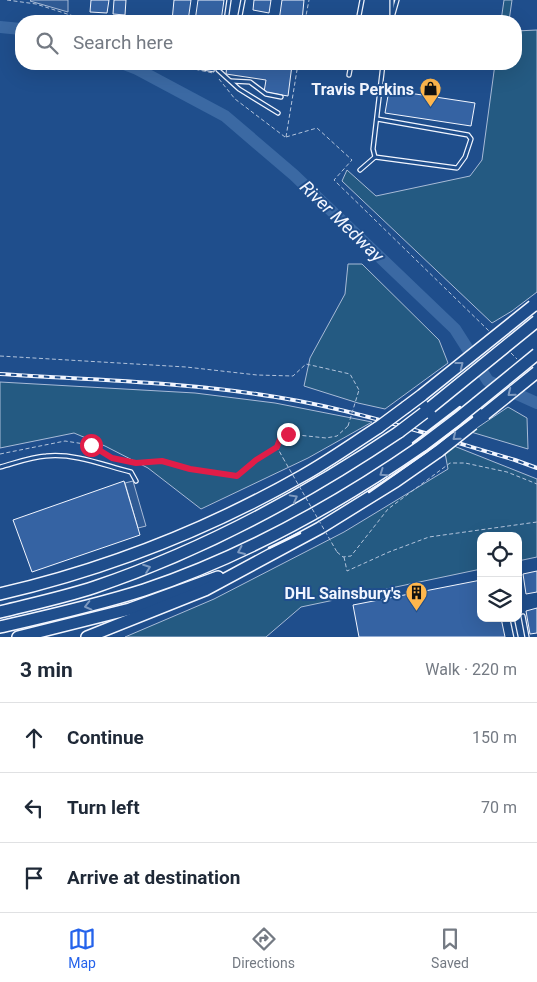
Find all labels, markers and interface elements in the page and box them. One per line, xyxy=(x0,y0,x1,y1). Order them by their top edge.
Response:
search box xyxy=(15,15,522,70)
icon: search xyxy=(33,29,61,57)
text: Search here xyxy=(73,31,173,54)
shop icon: Travis Perkins xyxy=(418,77,442,108)
place label: Travis Perkins xyxy=(311,80,414,99)
water label: River Medway xyxy=(296,176,389,267)
one-way arrow xyxy=(454,362,463,370)
one-way arrow xyxy=(508,387,517,395)
route end xyxy=(277,423,300,446)
one-way arrow xyxy=(453,432,462,440)
route start xyxy=(80,434,103,457)
one-way arrow xyxy=(379,467,388,476)
one-way arrow xyxy=(288,494,297,504)
map controls xyxy=(477,532,522,622)
button: locate xyxy=(477,532,522,577)
one-way arrow xyxy=(237,545,246,555)
one-way arrow xyxy=(142,564,151,574)
button: layers xyxy=(477,577,522,622)
building icon: DHL Sainsbury's xyxy=(405,581,429,612)
place label: DHL Sainsbury's xyxy=(285,584,401,603)
one-way arrow xyxy=(84,600,92,610)
text: 3 min xyxy=(20,658,73,682)
text: Walk · 220 m xyxy=(425,660,517,679)
icon: ahead xyxy=(20,724,48,752)
text: Continue xyxy=(67,726,144,749)
text: 150 m xyxy=(472,728,517,747)
icon: left xyxy=(20,794,48,822)
text: Turn left xyxy=(67,796,140,819)
text: 70 m xyxy=(481,798,517,817)
icon: arrive xyxy=(20,864,48,892)
text: Arrive at destination xyxy=(67,866,240,889)
tab: Map xyxy=(68,925,96,971)
tab: Directions xyxy=(232,925,295,971)
tab: Saved xyxy=(431,925,469,971)

